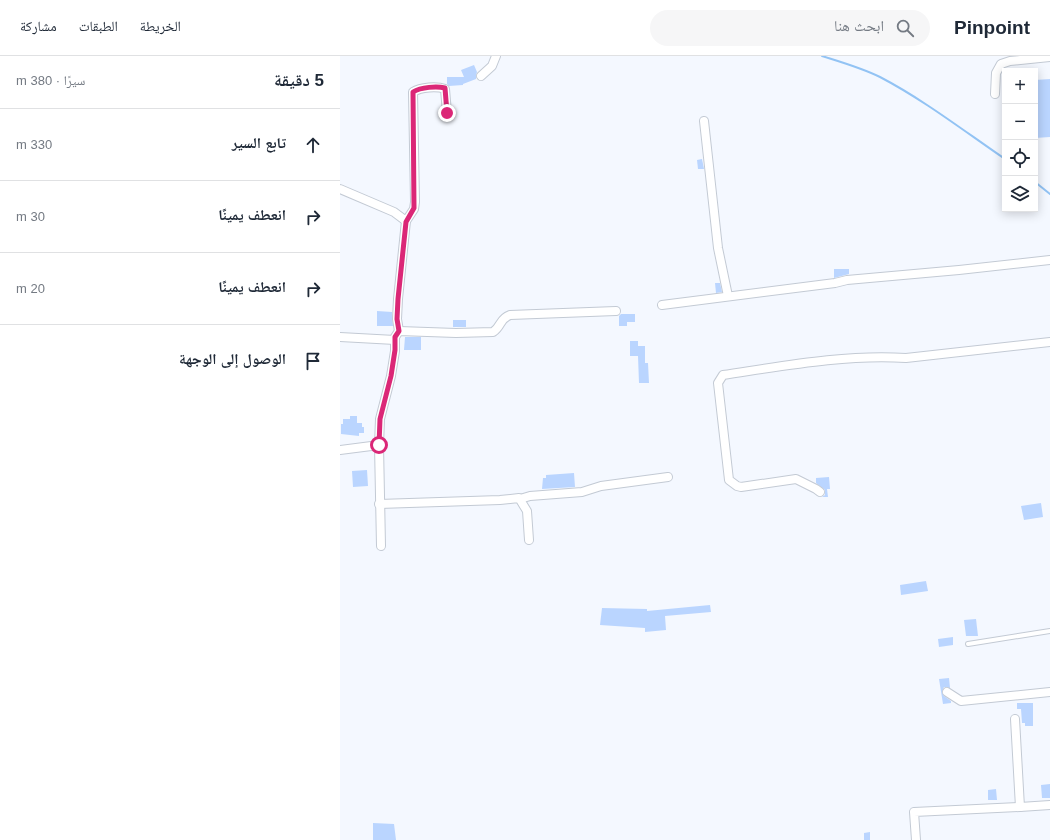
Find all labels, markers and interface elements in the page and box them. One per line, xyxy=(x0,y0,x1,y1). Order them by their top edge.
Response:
search box xyxy=(650,10,930,46)
text: ابحث هنا xyxy=(834,17,884,34)
icon: search xyxy=(894,17,916,39)
text: Pinpoint xyxy=(954,17,1030,38)
text: مشاركة xyxy=(20,18,57,34)
text: الطبقات xyxy=(79,18,118,34)
text: الخريطة xyxy=(140,18,181,34)
map controls xyxy=(1002,68,1038,212)
button: + xyxy=(1002,68,1038,104)
text: 5 دقيقة xyxy=(274,71,324,90)
text: سيرًا · 380 m xyxy=(16,73,85,88)
route end xyxy=(438,104,456,122)
button: − xyxy=(1002,104,1038,140)
text: تابع السير xyxy=(232,134,286,151)
icon: ahead xyxy=(302,134,324,156)
text: 330 m xyxy=(16,137,52,152)
button: locate xyxy=(1002,140,1038,176)
button: layers xyxy=(1002,176,1038,212)
text: انعطف يمينًا xyxy=(218,206,286,223)
icon: right xyxy=(302,206,324,228)
text: 30 m xyxy=(16,209,45,224)
text: انعطف يمينًا xyxy=(218,278,286,295)
icon: right xyxy=(302,278,324,300)
text: 20 m xyxy=(16,281,45,296)
text: الوصول إلى الوجهة xyxy=(179,350,286,367)
icon: arrive xyxy=(302,350,324,372)
route start xyxy=(370,436,388,454)

